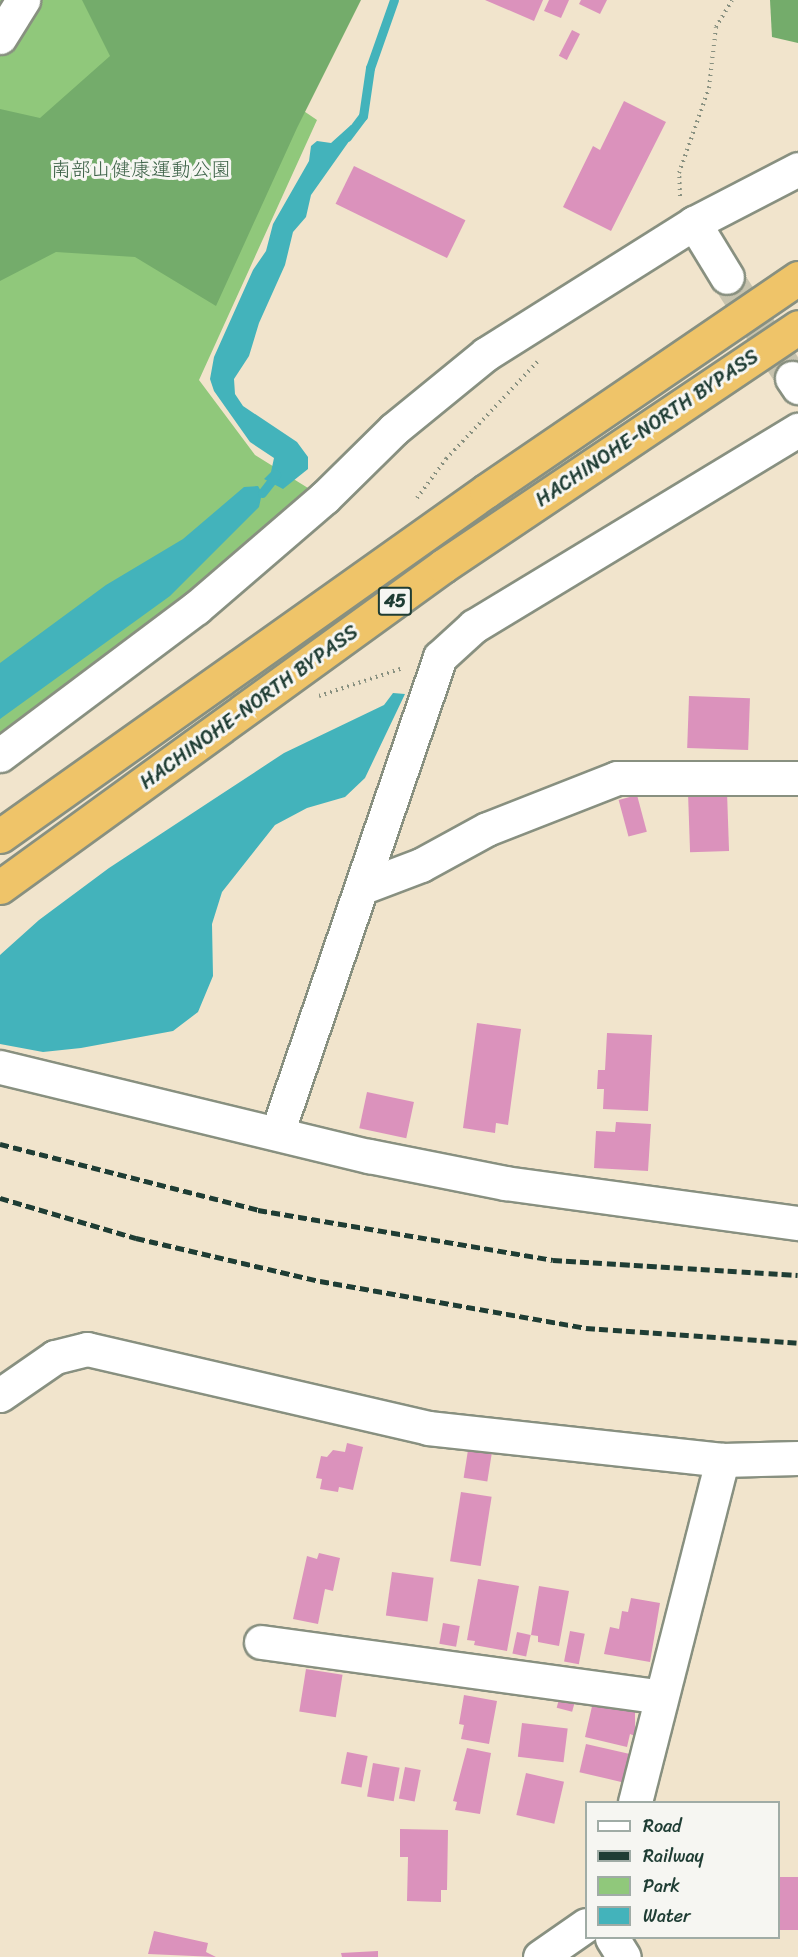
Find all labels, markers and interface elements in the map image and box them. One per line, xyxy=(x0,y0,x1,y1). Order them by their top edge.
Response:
park label: 南部山健康運動公園 xyxy=(51,157,231,181)
street label: HACHINOHE-NORTH BYPASS xyxy=(531,344,763,512)
road number: 45 xyxy=(377,586,413,616)
street label: HACHINOHE-NORTH BYPASS xyxy=(135,620,363,794)
legend xyxy=(585,1801,780,1939)
text: Road xyxy=(643,1810,682,1842)
text: Railway xyxy=(643,1840,704,1872)
text: Park xyxy=(643,1870,680,1902)
text: Water xyxy=(643,1900,690,1932)

